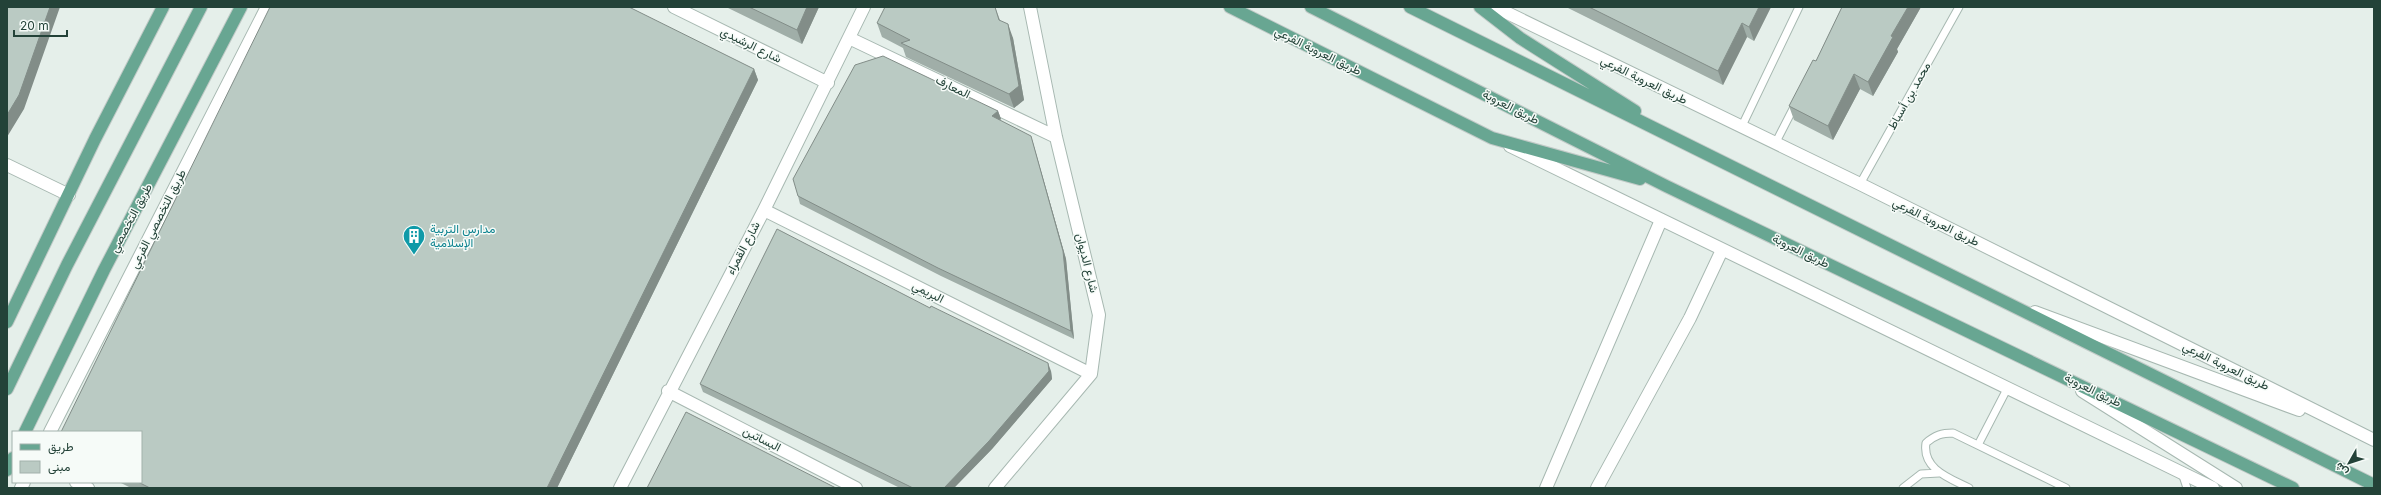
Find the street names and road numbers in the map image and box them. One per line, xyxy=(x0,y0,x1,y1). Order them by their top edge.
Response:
street label: شارع الرشيدي xyxy=(717,23,784,68)
street label: طريق العروبة الفرعي xyxy=(1271,23,1364,81)
street label: طريق العروبة الفرعي xyxy=(1597,52,1690,110)
street label: محمد بن أسباط xyxy=(1884,59,1934,133)
street label: المعارف xyxy=(933,72,973,102)
street label: طريق العروبة xyxy=(1480,86,1542,128)
street label: طريق التخصصي الفرعي xyxy=(126,167,192,272)
street label: طريق التخصصي xyxy=(106,181,158,256)
street label: طريق العروبة الفرعي xyxy=(1889,194,1982,252)
street label: شارع القمراء xyxy=(722,219,765,278)
street label: طريق العروبة xyxy=(1770,230,1832,272)
street label: شارع الديوان xyxy=(1071,232,1102,295)
street label: البريمي xyxy=(908,277,947,309)
street label: طريق العروبة الفرعي xyxy=(2179,338,2272,396)
street label: طريق العروبة xyxy=(2062,369,2124,411)
street label: البساتين xyxy=(740,423,784,455)

